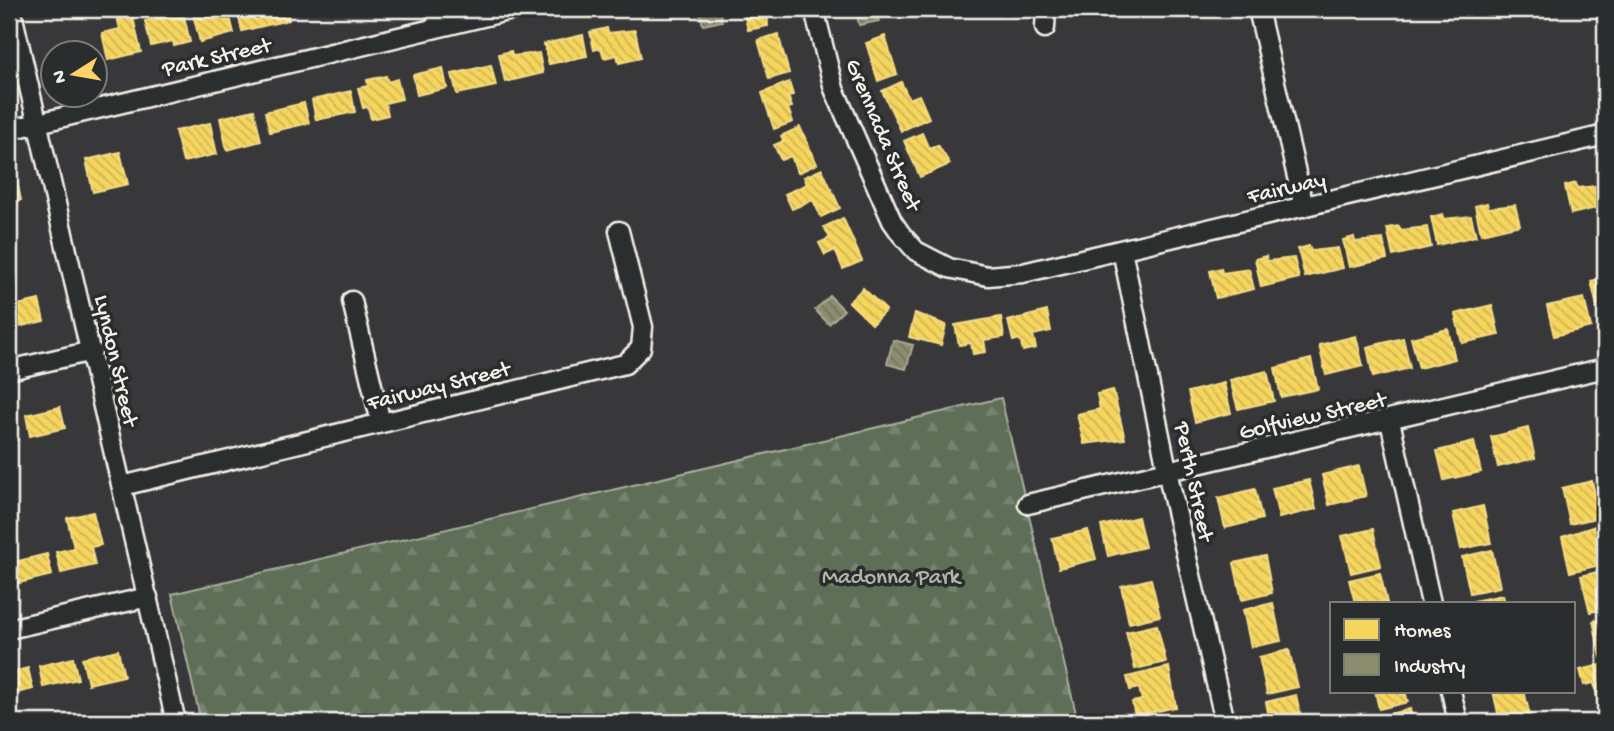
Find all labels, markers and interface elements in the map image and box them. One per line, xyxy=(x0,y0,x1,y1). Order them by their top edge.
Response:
street label: Park Street xyxy=(159,32,275,84)
north arrow xyxy=(38,38,108,108)
street label: Grennada Street xyxy=(838,55,927,217)
text: N xyxy=(48,68,73,85)
street label: Fairway xyxy=(1244,167,1329,212)
street label: Lyndon Street xyxy=(86,293,143,431)
street label: Fairway Street xyxy=(364,356,515,418)
street label: Golfview Street xyxy=(1237,387,1391,447)
street label: Perth Street xyxy=(1167,419,1219,545)
park label: Madonna Park xyxy=(822,565,963,592)
legend xyxy=(1330,602,1576,692)
text: Homes xyxy=(1394,620,1452,645)
text: Industry xyxy=(1394,656,1465,681)

